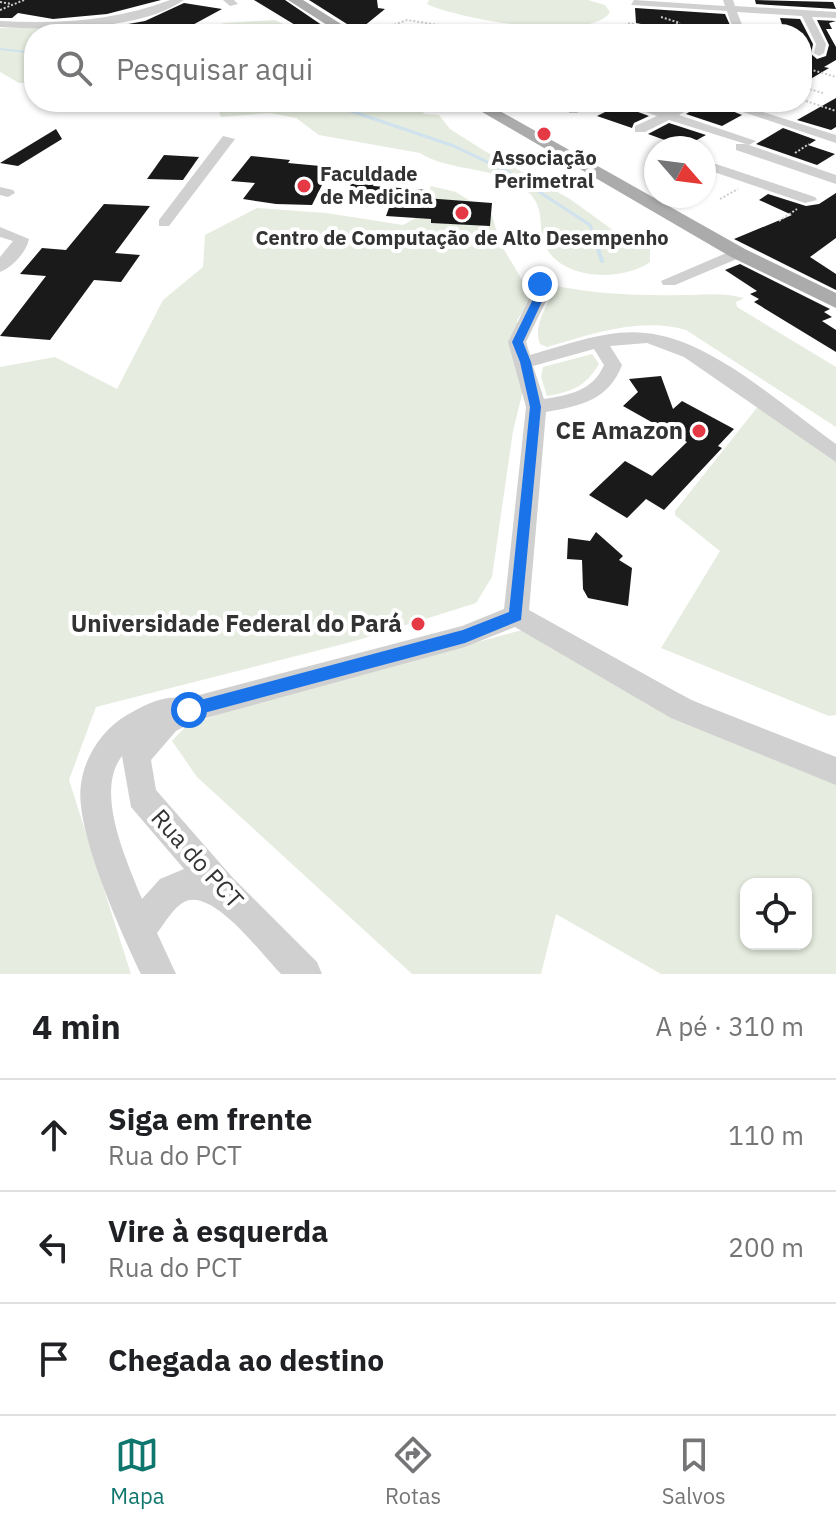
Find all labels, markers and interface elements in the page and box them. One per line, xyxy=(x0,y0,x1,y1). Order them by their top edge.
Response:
search box xyxy=(24,24,812,112)
icon: search xyxy=(52,46,96,90)
text: Pesquisar aqui xyxy=(116,49,313,88)
marker: Associação Perimetral xyxy=(535,125,553,143)
north arrow xyxy=(644,136,716,208)
place label: Associação Perimetral xyxy=(491,144,597,194)
place label: Faculdade de Medicina xyxy=(320,160,433,210)
marker: Faculdade de Medicina xyxy=(295,177,313,195)
marker: Centro de Computação de Alto Desempenho xyxy=(453,204,471,222)
place label: Centro de Computação de Alto Desempenho xyxy=(255,224,669,251)
route end xyxy=(522,266,558,302)
place label: CE Amazon xyxy=(556,414,683,446)
marker: CE Amazon xyxy=(690,422,708,440)
place label: Universidade Federal do Pará xyxy=(71,607,402,639)
marker: Universidade Federal do Pará xyxy=(409,615,427,633)
route start xyxy=(171,692,207,728)
street label: Rua do PCT xyxy=(144,802,251,915)
map controls xyxy=(740,878,812,950)
button: locate xyxy=(740,878,812,950)
text: 4 min xyxy=(32,1004,121,1048)
text: A pé · 310 m xyxy=(655,1009,804,1043)
text: Siga em frente xyxy=(108,1099,312,1138)
icon: ahead xyxy=(32,1113,76,1157)
text: 110 m xyxy=(728,1118,804,1152)
text: Rua do PCT xyxy=(108,1138,242,1172)
text: Vire à esquerda xyxy=(108,1211,328,1250)
icon: left xyxy=(32,1225,76,1269)
text: 200 m xyxy=(728,1230,804,1264)
text: Rua do PCT xyxy=(108,1250,242,1284)
icon: arrive xyxy=(32,1337,76,1381)
text: Chegada ao destino xyxy=(108,1340,384,1379)
tab: Mapa xyxy=(110,1433,164,1510)
tab: Rotas xyxy=(385,1433,441,1510)
tab: Salvos xyxy=(662,1433,726,1510)

